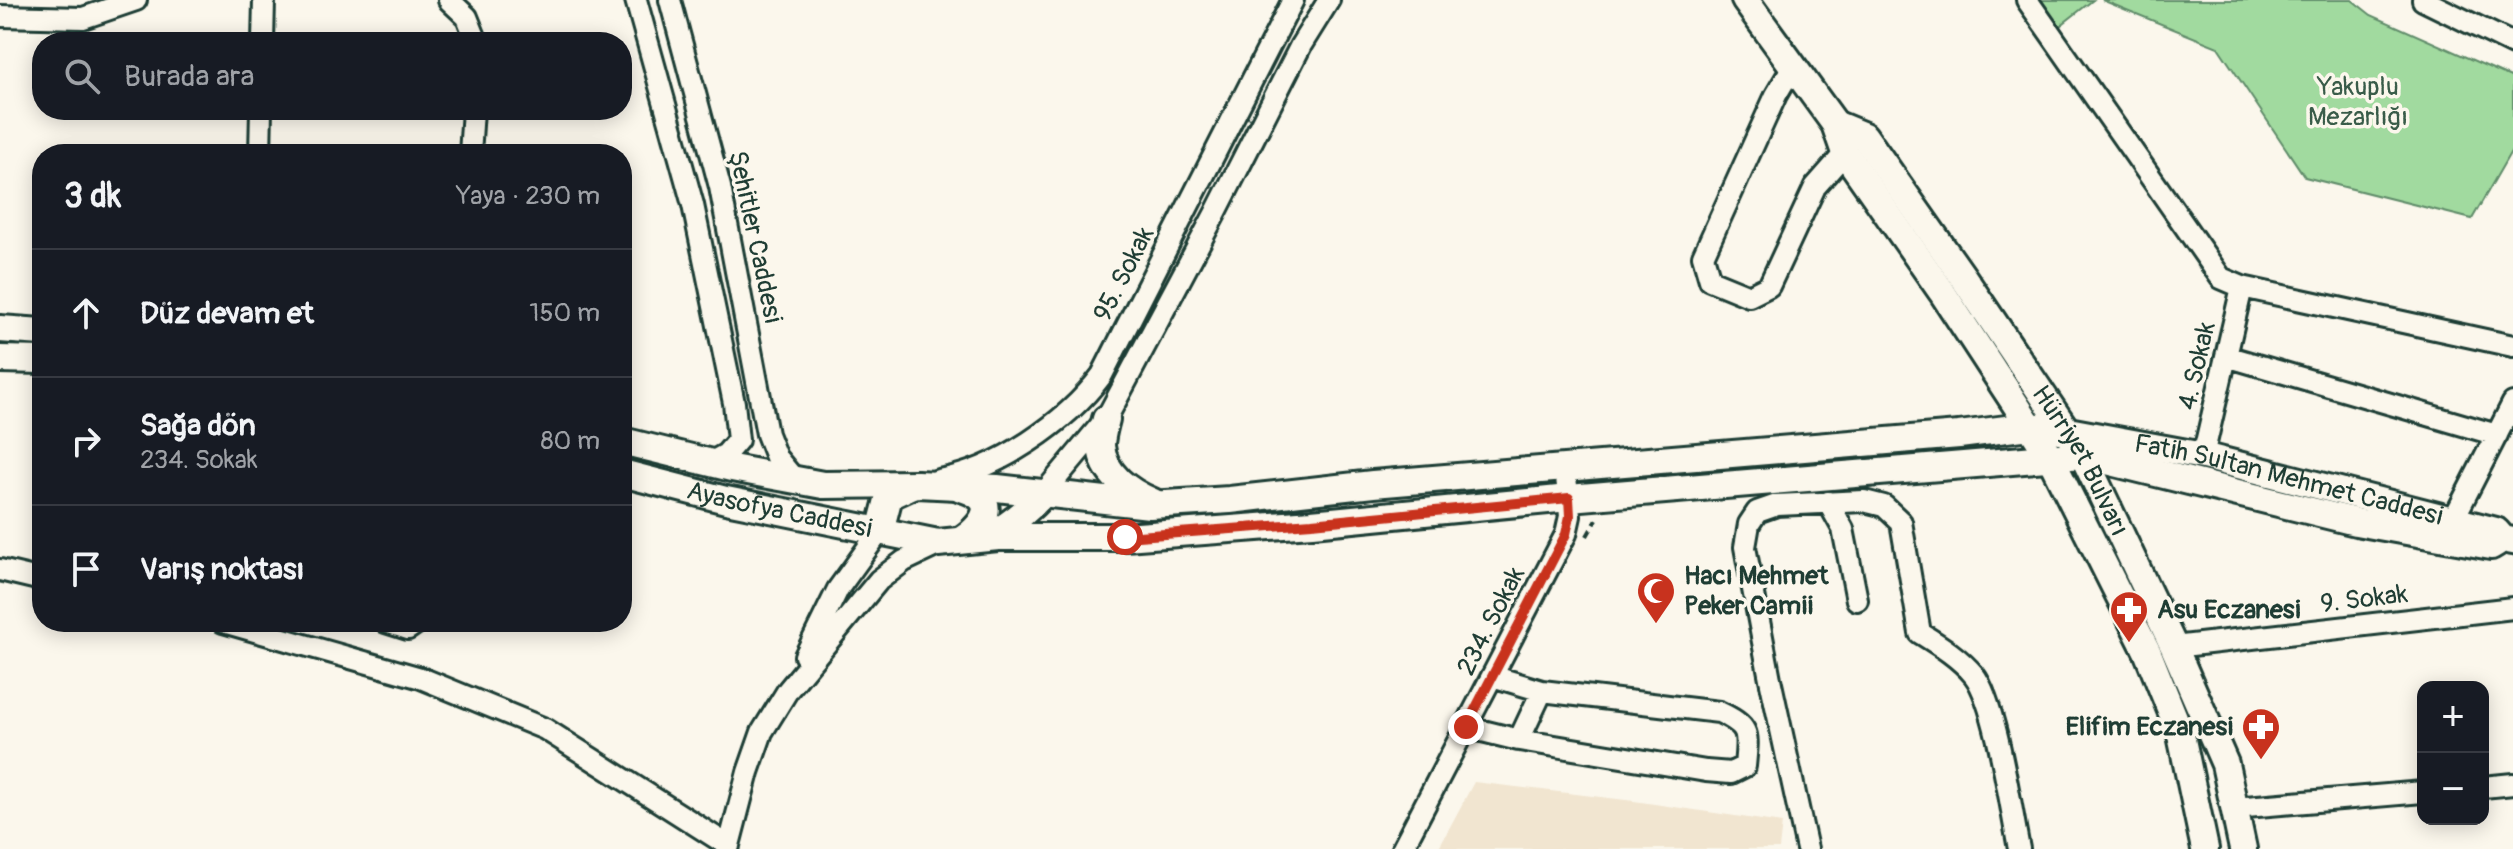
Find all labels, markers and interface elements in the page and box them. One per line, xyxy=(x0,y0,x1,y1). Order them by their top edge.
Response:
search box xyxy=(32,32,632,120)
icon: search xyxy=(60,54,104,98)
text: Burada ara xyxy=(124,58,255,95)
park label: Yakuplu Mezarlığı xyxy=(2308,71,2408,133)
street label: Şehitler Caddesi xyxy=(721,148,789,326)
text: 3 dk xyxy=(64,175,121,218)
text: Yaya · 230 m xyxy=(456,180,600,212)
street label: 95. Sokak xyxy=(1087,221,1161,327)
icon: ahead xyxy=(64,291,108,335)
text: Düz devam et xyxy=(140,295,314,332)
text: 150 m xyxy=(529,297,600,329)
street label: 4. Sokak xyxy=(2171,319,2223,413)
street label: Hürriyet Bulvarı xyxy=(2025,379,2135,541)
text: Sağa dön xyxy=(140,407,256,444)
icon: right xyxy=(64,419,108,463)
text: 80 m xyxy=(540,425,600,457)
street label: Fatih Sultan Mehmet Caddesi xyxy=(2132,428,2446,533)
text: 234. Sokak xyxy=(140,444,258,476)
street label: Ayasofya Caddesi xyxy=(684,475,875,545)
route start xyxy=(1107,519,1143,555)
icon: arrive xyxy=(64,547,108,591)
text: Varış noktası xyxy=(140,551,304,588)
place label: Hacı Mehmet Peker Camii xyxy=(1684,560,1829,622)
street label: 234. Sokak xyxy=(1450,561,1532,681)
mosque icon: Hacı Mehmet Peker Camii xyxy=(1635,570,1677,625)
street label: 9. Sokak xyxy=(2319,578,2410,620)
pharmacy icon: Asu Eczanesi xyxy=(2108,589,2150,644)
place label: Asu Eczanesi xyxy=(2157,594,2300,626)
map controls xyxy=(2417,681,2489,825)
button: + xyxy=(2417,681,2489,753)
pharmacy icon: Elifim Eczanesi xyxy=(2240,706,2282,761)
route end xyxy=(1448,709,1484,745)
place label: Elifim Eczanesi xyxy=(2065,711,2233,743)
button: − xyxy=(2417,753,2489,825)

